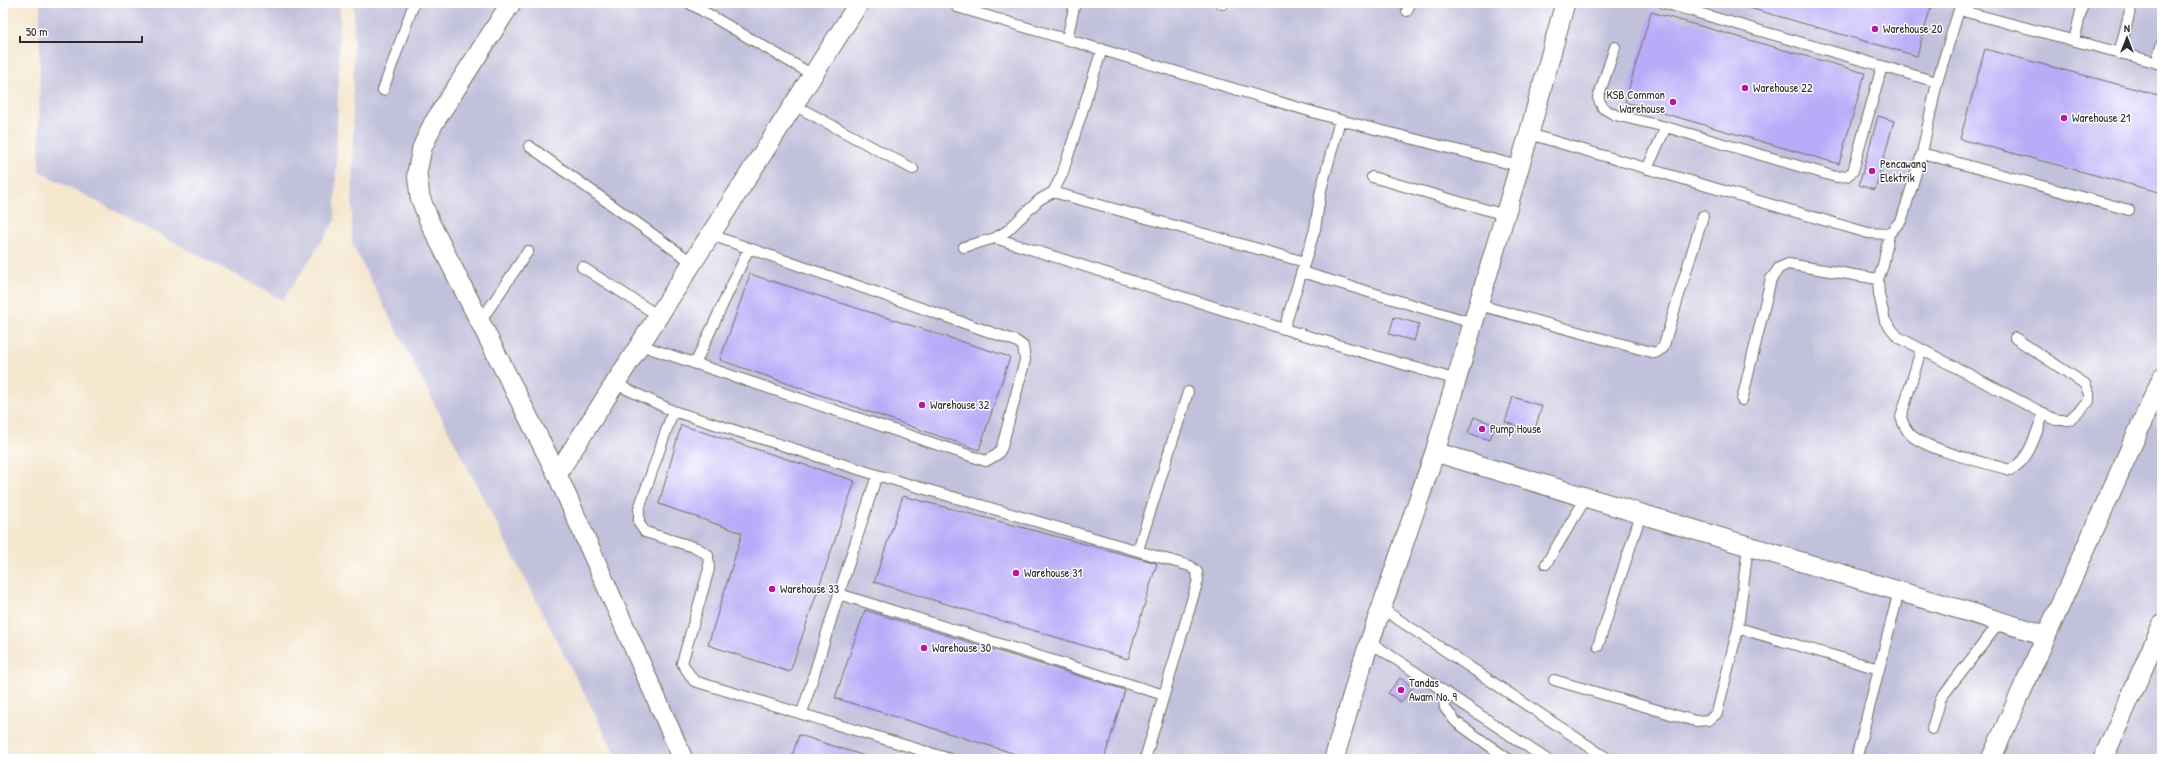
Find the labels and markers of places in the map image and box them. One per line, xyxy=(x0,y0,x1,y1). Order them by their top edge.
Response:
place label: Warehouse 20 xyxy=(1883,20,1942,37)
marker: Warehouse 20 xyxy=(1870,24,1880,34)
place label: Warehouse 22 xyxy=(1753,79,1813,96)
marker: Warehouse 22 xyxy=(1740,83,1750,93)
place label: KSB Common Warehouse xyxy=(1606,86,1665,117)
marker: KSB Common Warehouse xyxy=(1668,97,1678,107)
place label: Warehouse 21 xyxy=(2072,109,2130,126)
marker: Warehouse 21 xyxy=(2059,113,2069,123)
place label: Pencawang Elektrik xyxy=(1880,155,1926,186)
marker: Pencawang Elektrik xyxy=(1867,166,1877,176)
place label: Warehouse 32 xyxy=(930,396,990,413)
marker: Warehouse 32 xyxy=(917,400,927,410)
place label: Pump House xyxy=(1490,420,1542,437)
marker: Pump House xyxy=(1477,424,1487,434)
place label: Warehouse 31 xyxy=(1024,564,1082,581)
marker: Warehouse 31 xyxy=(1011,568,1021,578)
place label: Warehouse 33 xyxy=(780,580,839,597)
marker: Warehouse 33 xyxy=(767,584,777,594)
place label: Warehouse 30 xyxy=(932,639,991,656)
marker: Warehouse 30 xyxy=(919,643,929,653)
place label: Tandas Awam No. 9 xyxy=(1409,674,1458,705)
marker: Tandas Awam No. 9 xyxy=(1396,685,1406,695)

